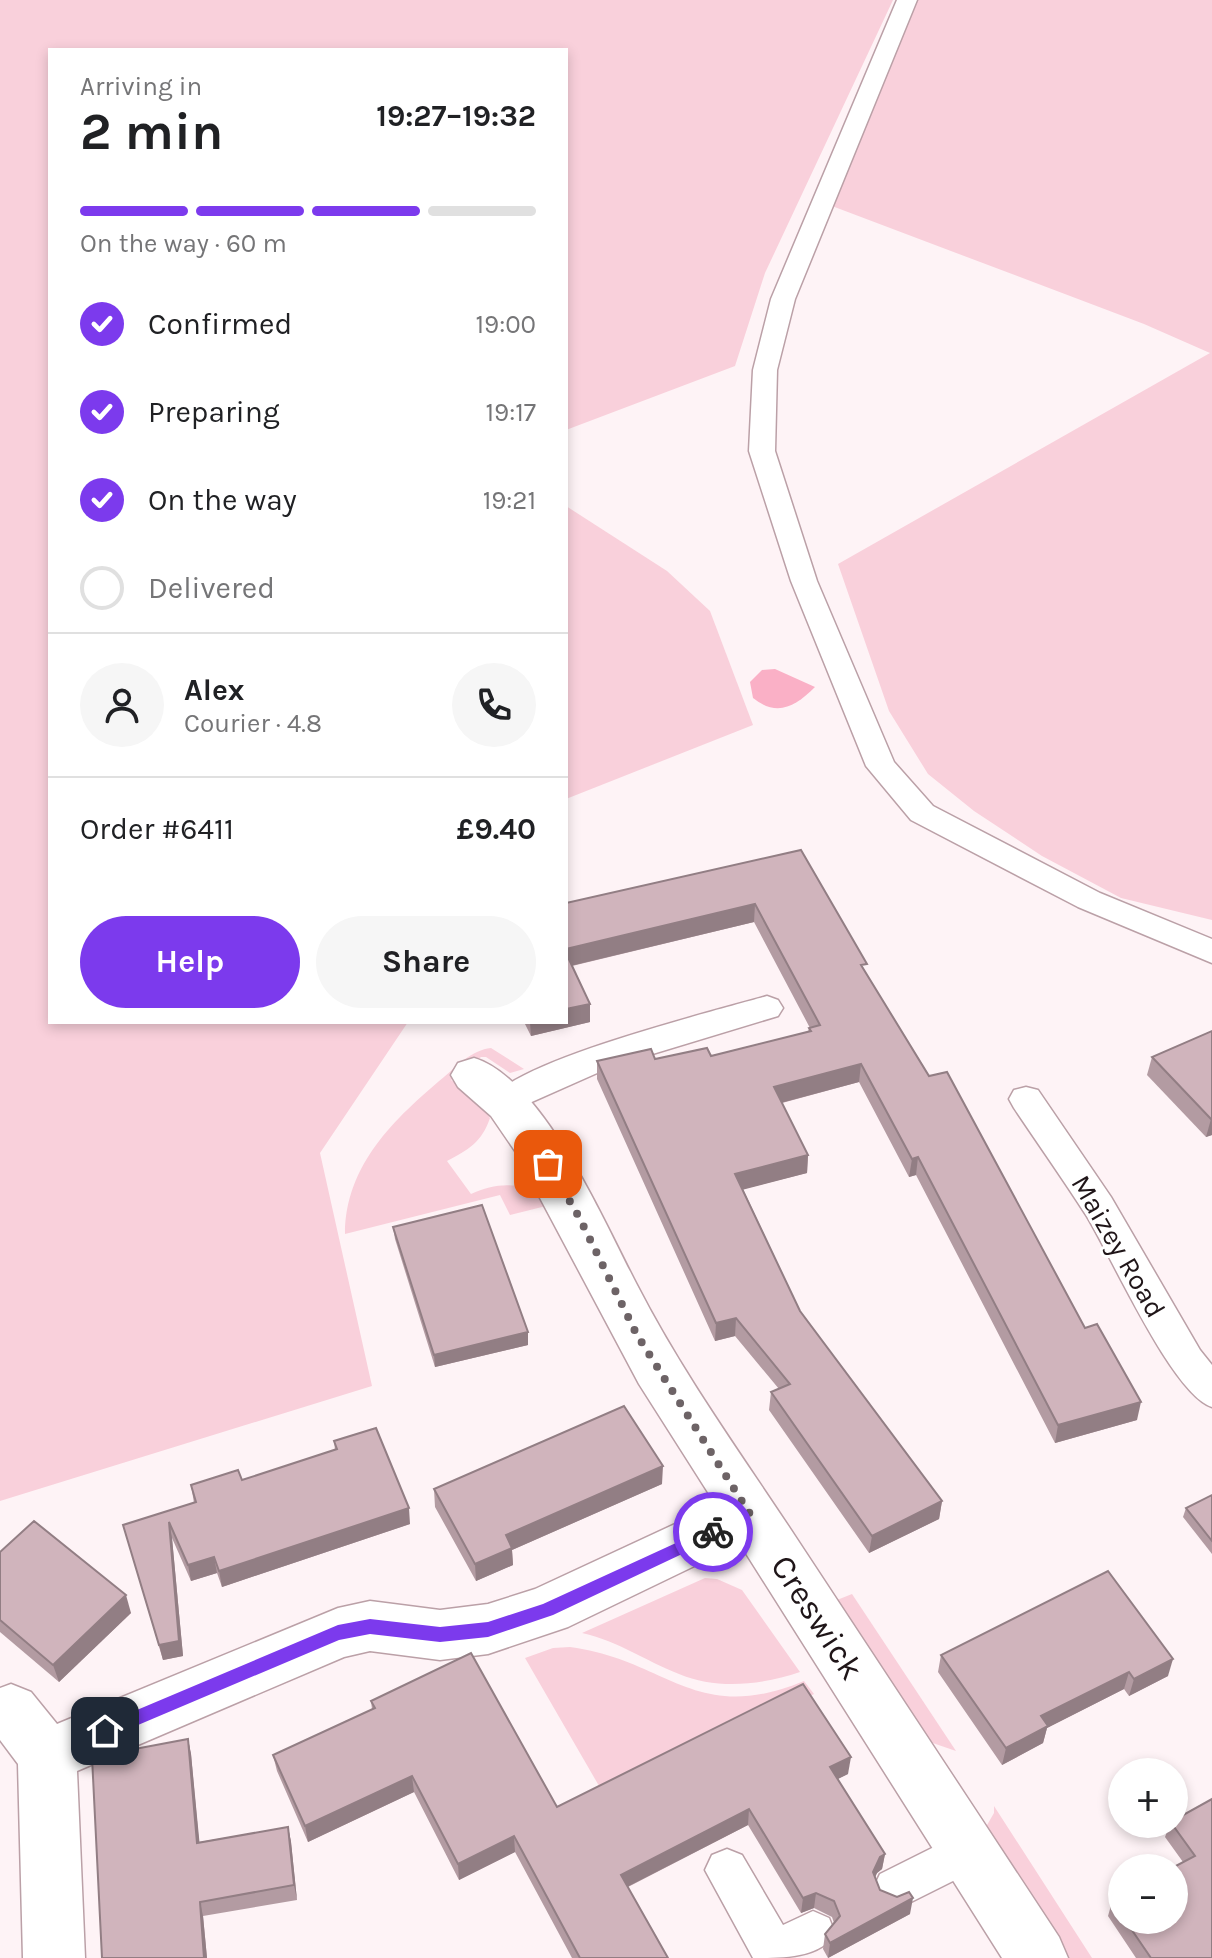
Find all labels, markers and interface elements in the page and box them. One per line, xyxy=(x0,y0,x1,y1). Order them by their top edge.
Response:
text: Arriving in xyxy=(80,71,202,102)
text: 19:27–19:32 xyxy=(376,98,536,134)
text: 2 min xyxy=(80,101,223,162)
text: On the way · 60 m xyxy=(80,228,287,259)
icon: check xyxy=(80,302,124,346)
text: Confirmed xyxy=(148,306,292,342)
text: 19:00 xyxy=(475,309,536,340)
icon: check xyxy=(80,390,124,434)
text: Preparing xyxy=(148,394,280,430)
text: 19:17 xyxy=(486,397,536,428)
icon: check xyxy=(80,478,124,522)
text: On the way xyxy=(148,482,297,518)
text: 19:21 xyxy=(483,485,536,516)
text: Delivered xyxy=(148,570,275,606)
button: person xyxy=(80,663,164,747)
button: phone xyxy=(452,663,536,747)
text: Alex xyxy=(184,672,244,708)
text: Courier · 4.8 xyxy=(184,708,322,739)
text: Order #6411 xyxy=(80,811,234,847)
text: £9.40 xyxy=(456,811,536,847)
button: Help xyxy=(80,916,300,1008)
button: Share xyxy=(316,916,536,1008)
pin xyxy=(514,1130,582,1198)
icon: bag xyxy=(526,1142,570,1186)
street label: Maizey Road xyxy=(1064,1169,1173,1323)
courier xyxy=(673,1492,753,1572)
icon: bike xyxy=(691,1510,735,1554)
street label: Creswick xyxy=(762,1548,872,1687)
pin xyxy=(71,1697,139,1765)
icon: home xyxy=(83,1709,127,1753)
map controls xyxy=(1108,1758,1188,1934)
button: + xyxy=(1108,1758,1188,1838)
button: − xyxy=(1108,1854,1188,1934)

